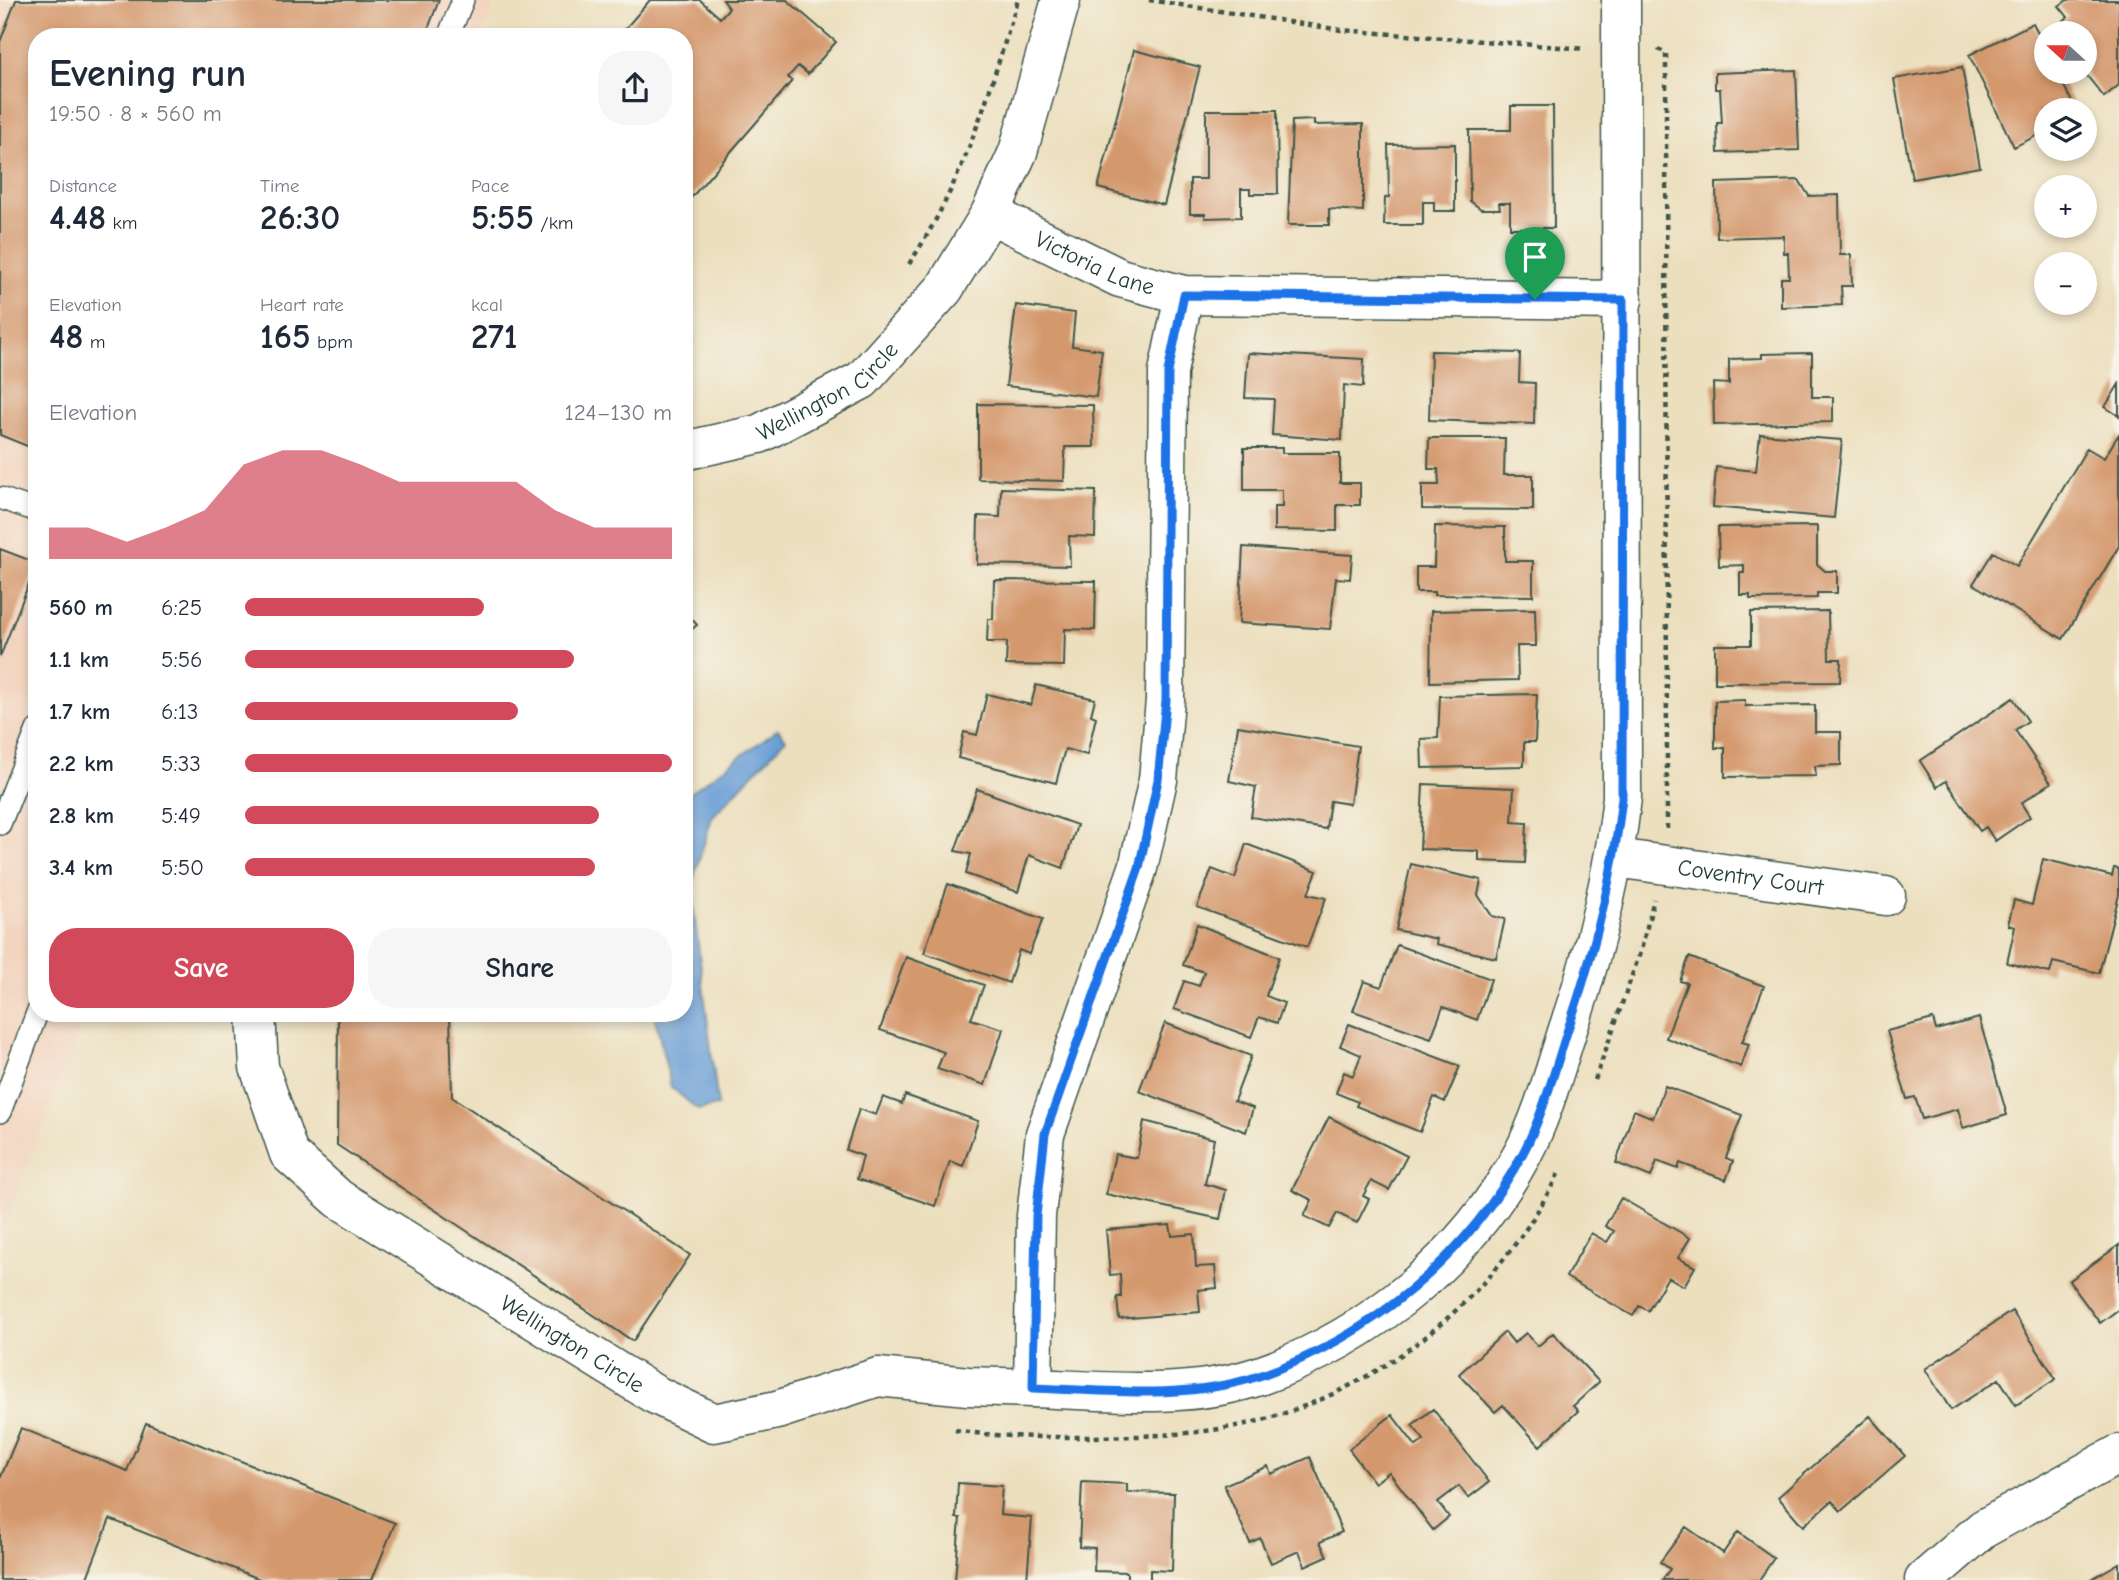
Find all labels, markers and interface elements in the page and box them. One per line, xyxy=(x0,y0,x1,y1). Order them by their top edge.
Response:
north arrow xyxy=(2034,21,2096,84)
map controls xyxy=(2034,21,2097,315)
button: share xyxy=(598,51,672,125)
text: Evening run xyxy=(49,52,246,96)
button: layers xyxy=(2034,98,2097,161)
text: 19:50 · 8 × 560 m xyxy=(49,100,222,127)
text: Distance xyxy=(49,175,117,197)
text: Time xyxy=(260,175,299,197)
text: Pace xyxy=(471,175,509,197)
button: + xyxy=(2034,175,2097,238)
text: 4.48 xyxy=(49,197,106,238)
text: 26:30 xyxy=(260,197,340,238)
text: 5:55 xyxy=(471,197,534,238)
text: km xyxy=(106,212,137,234)
text: /km xyxy=(534,212,574,234)
street label: Victoria Lane xyxy=(1031,225,1157,300)
pin xyxy=(1505,227,1565,299)
icon: arrive xyxy=(1516,238,1554,276)
button: − xyxy=(2034,252,2097,315)
text: Elevation xyxy=(49,294,122,316)
text: Heart rate xyxy=(260,294,344,316)
text: kcal xyxy=(471,294,503,316)
text: 48 xyxy=(49,316,83,357)
text: 165 xyxy=(260,316,311,357)
text: 271 xyxy=(471,316,518,357)
text: m xyxy=(83,331,105,353)
text: bpm xyxy=(311,331,353,353)
street label: Wellington Circle xyxy=(752,336,903,446)
text: Elevation xyxy=(49,399,137,426)
text: 124–130 m xyxy=(565,399,672,426)
text: 560 m xyxy=(49,594,113,621)
text: 6:25 xyxy=(161,594,202,621)
text: 1.1 km xyxy=(49,646,109,673)
text: 5:56 xyxy=(161,646,203,673)
text: 1.7 km xyxy=(49,698,110,725)
text: 6:13 xyxy=(161,698,198,725)
text: 2.2 km xyxy=(49,750,114,777)
text: 5:33 xyxy=(161,750,201,777)
text: 2.8 km xyxy=(49,802,114,829)
text: 5:49 xyxy=(161,802,201,829)
street label: Coventry Court xyxy=(1676,853,1827,901)
text: 3.4 km xyxy=(49,854,113,881)
text: 5:50 xyxy=(161,854,204,881)
button: Save xyxy=(49,928,354,1008)
button: Share xyxy=(368,928,672,1008)
street label: Wellington Circle xyxy=(496,1289,649,1398)

